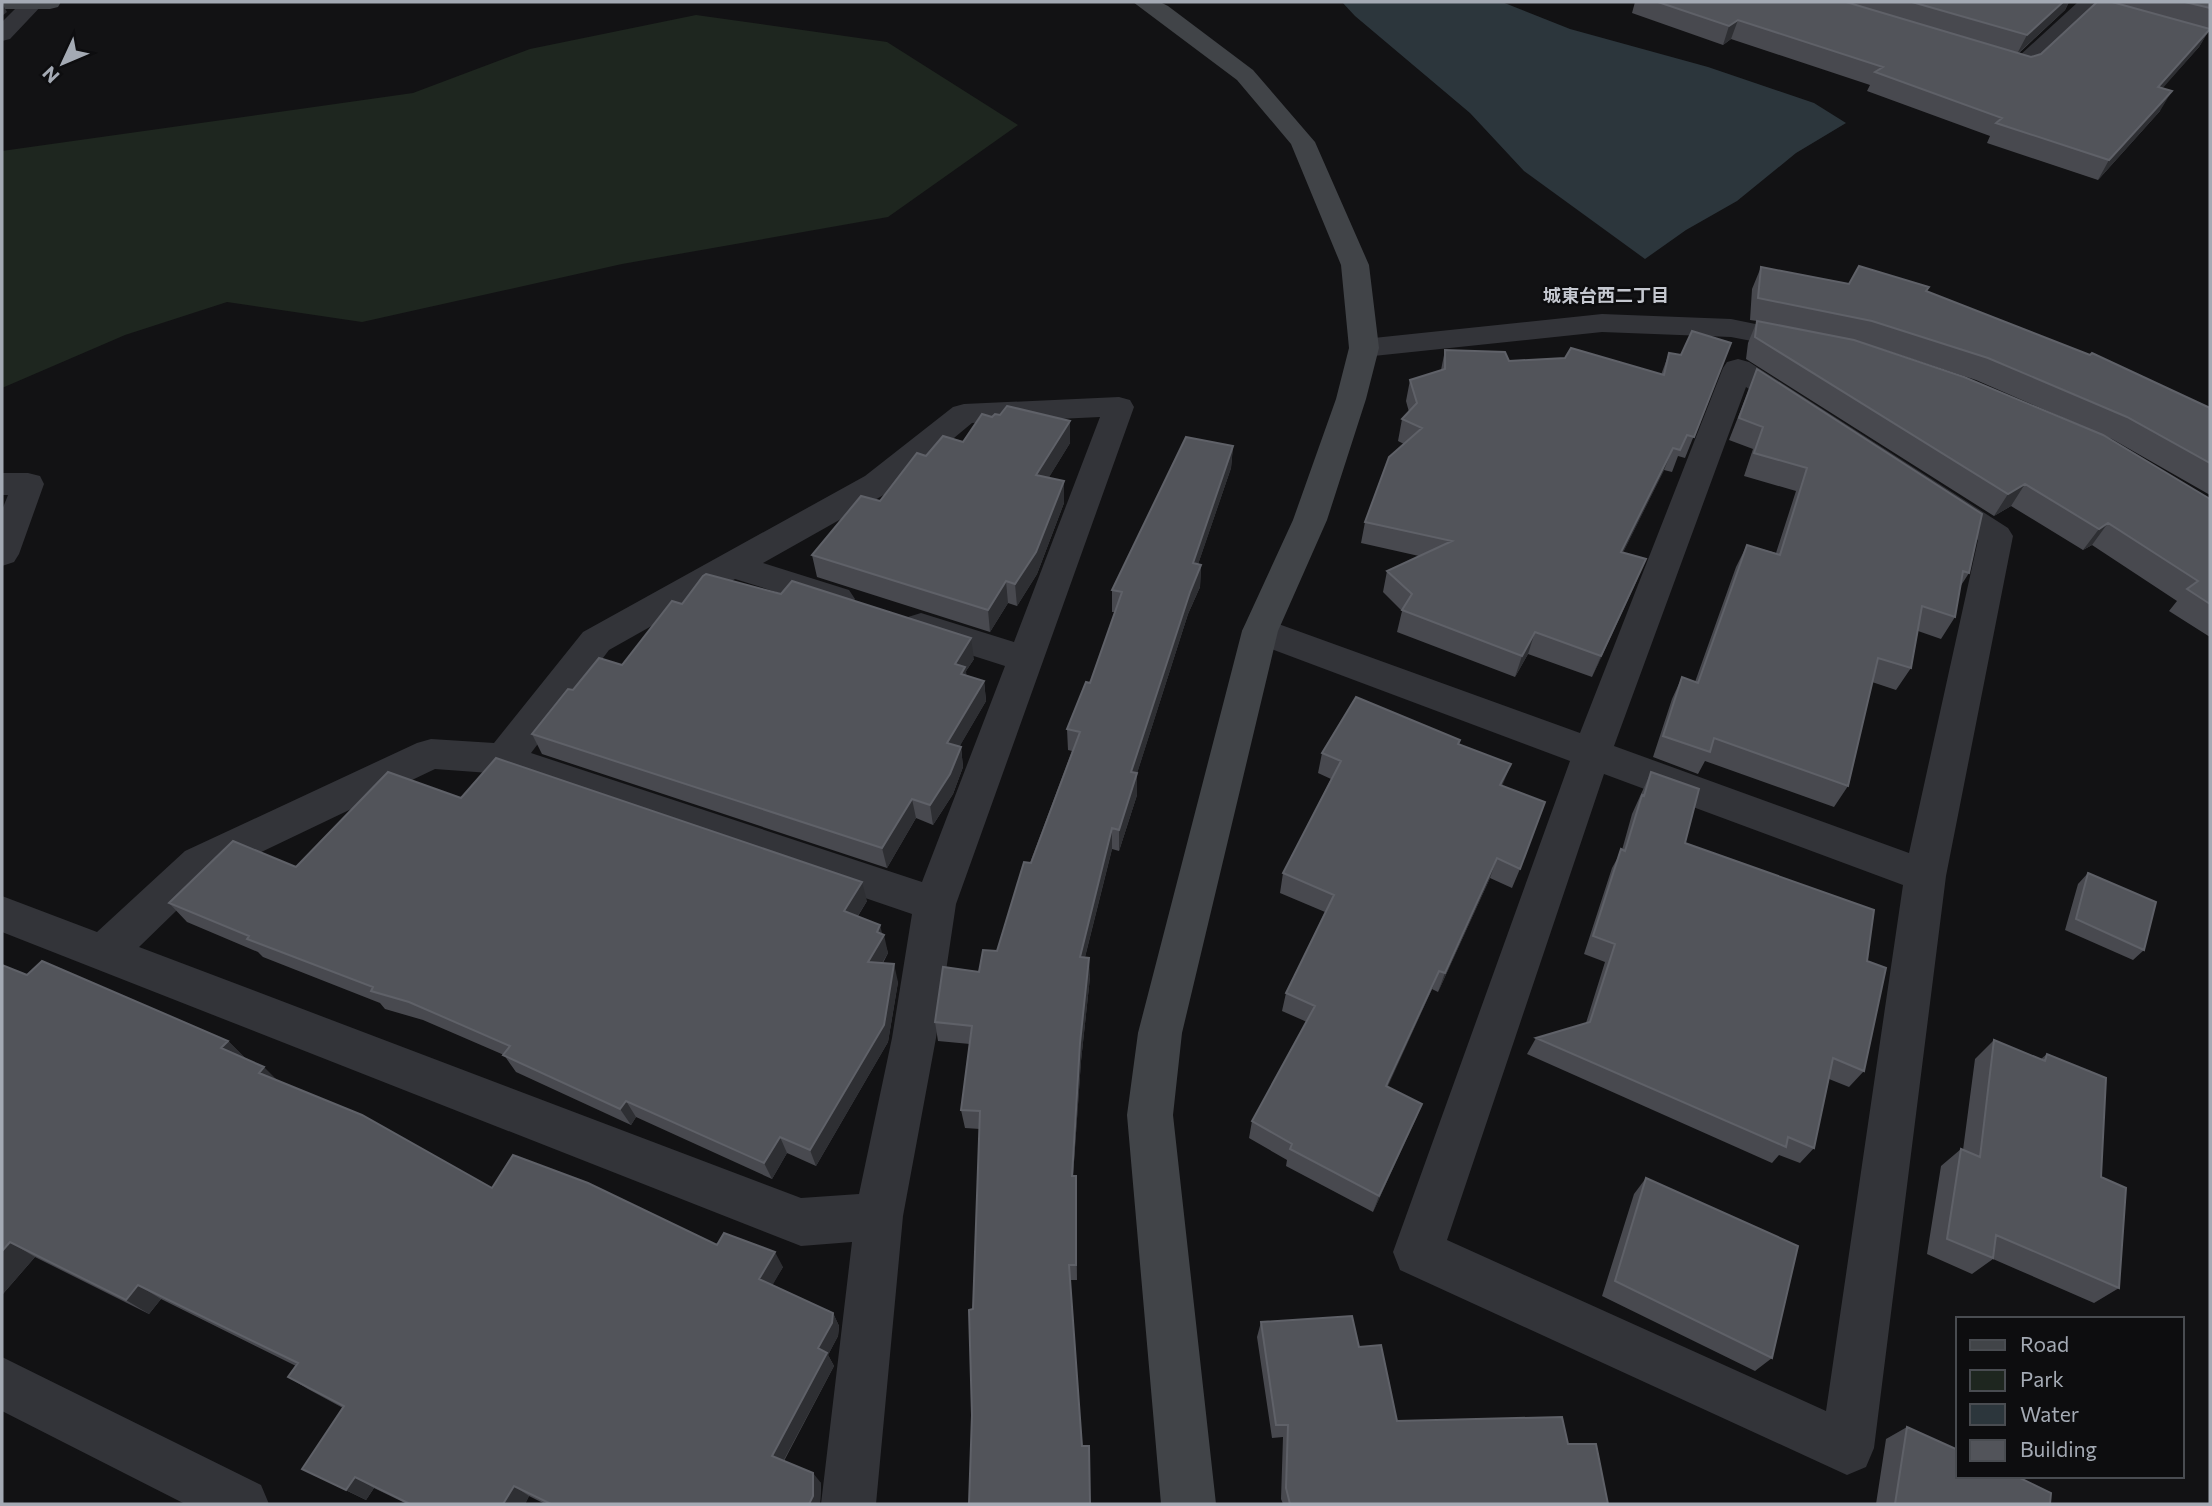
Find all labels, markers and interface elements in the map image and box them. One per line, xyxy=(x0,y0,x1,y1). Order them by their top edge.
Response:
north arrow xyxy=(28,28,98,98)
text: N xyxy=(37,62,64,88)
district label: 城東台西二丁目 xyxy=(1543,284,1669,306)
legend xyxy=(1956,1317,2184,1478)
text: Road xyxy=(2020,1331,2069,1356)
text: Park xyxy=(2020,1366,2064,1391)
text: Water xyxy=(2020,1401,2079,1426)
text: Building xyxy=(2020,1436,2097,1461)

